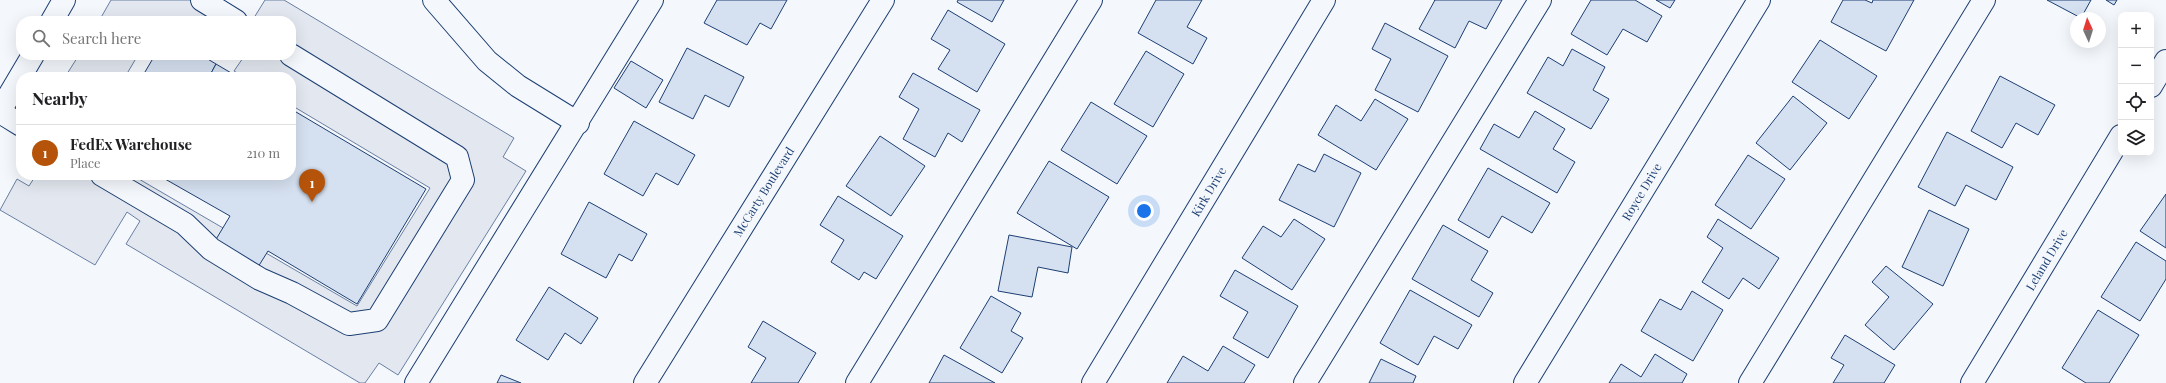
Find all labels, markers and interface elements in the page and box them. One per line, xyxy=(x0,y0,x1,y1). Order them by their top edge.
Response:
north arrow xyxy=(2070,12,2106,48)
map controls xyxy=(2118,12,2154,156)
button: + xyxy=(2118,12,2154,48)
search box xyxy=(16,16,296,60)
icon: search xyxy=(30,27,52,49)
text: Search here xyxy=(62,28,141,48)
button: − xyxy=(2118,48,2154,84)
button: locate xyxy=(2118,84,2154,120)
text: Nearby xyxy=(32,87,87,109)
button: layers xyxy=(2118,120,2154,156)
text: FedEx Warehouse xyxy=(70,134,192,154)
text: 1 xyxy=(43,144,47,161)
text: 210 m xyxy=(246,144,280,161)
street label: McCarty Boulevard xyxy=(729,144,797,239)
text: Place xyxy=(70,154,101,171)
street label: Royce Drive xyxy=(1618,160,1665,223)
street label: Kirk Drive xyxy=(1187,164,1229,219)
pin: 1 xyxy=(299,169,325,202)
your location xyxy=(1134,201,1154,221)
street label: Leland Drive xyxy=(2022,226,2071,293)

